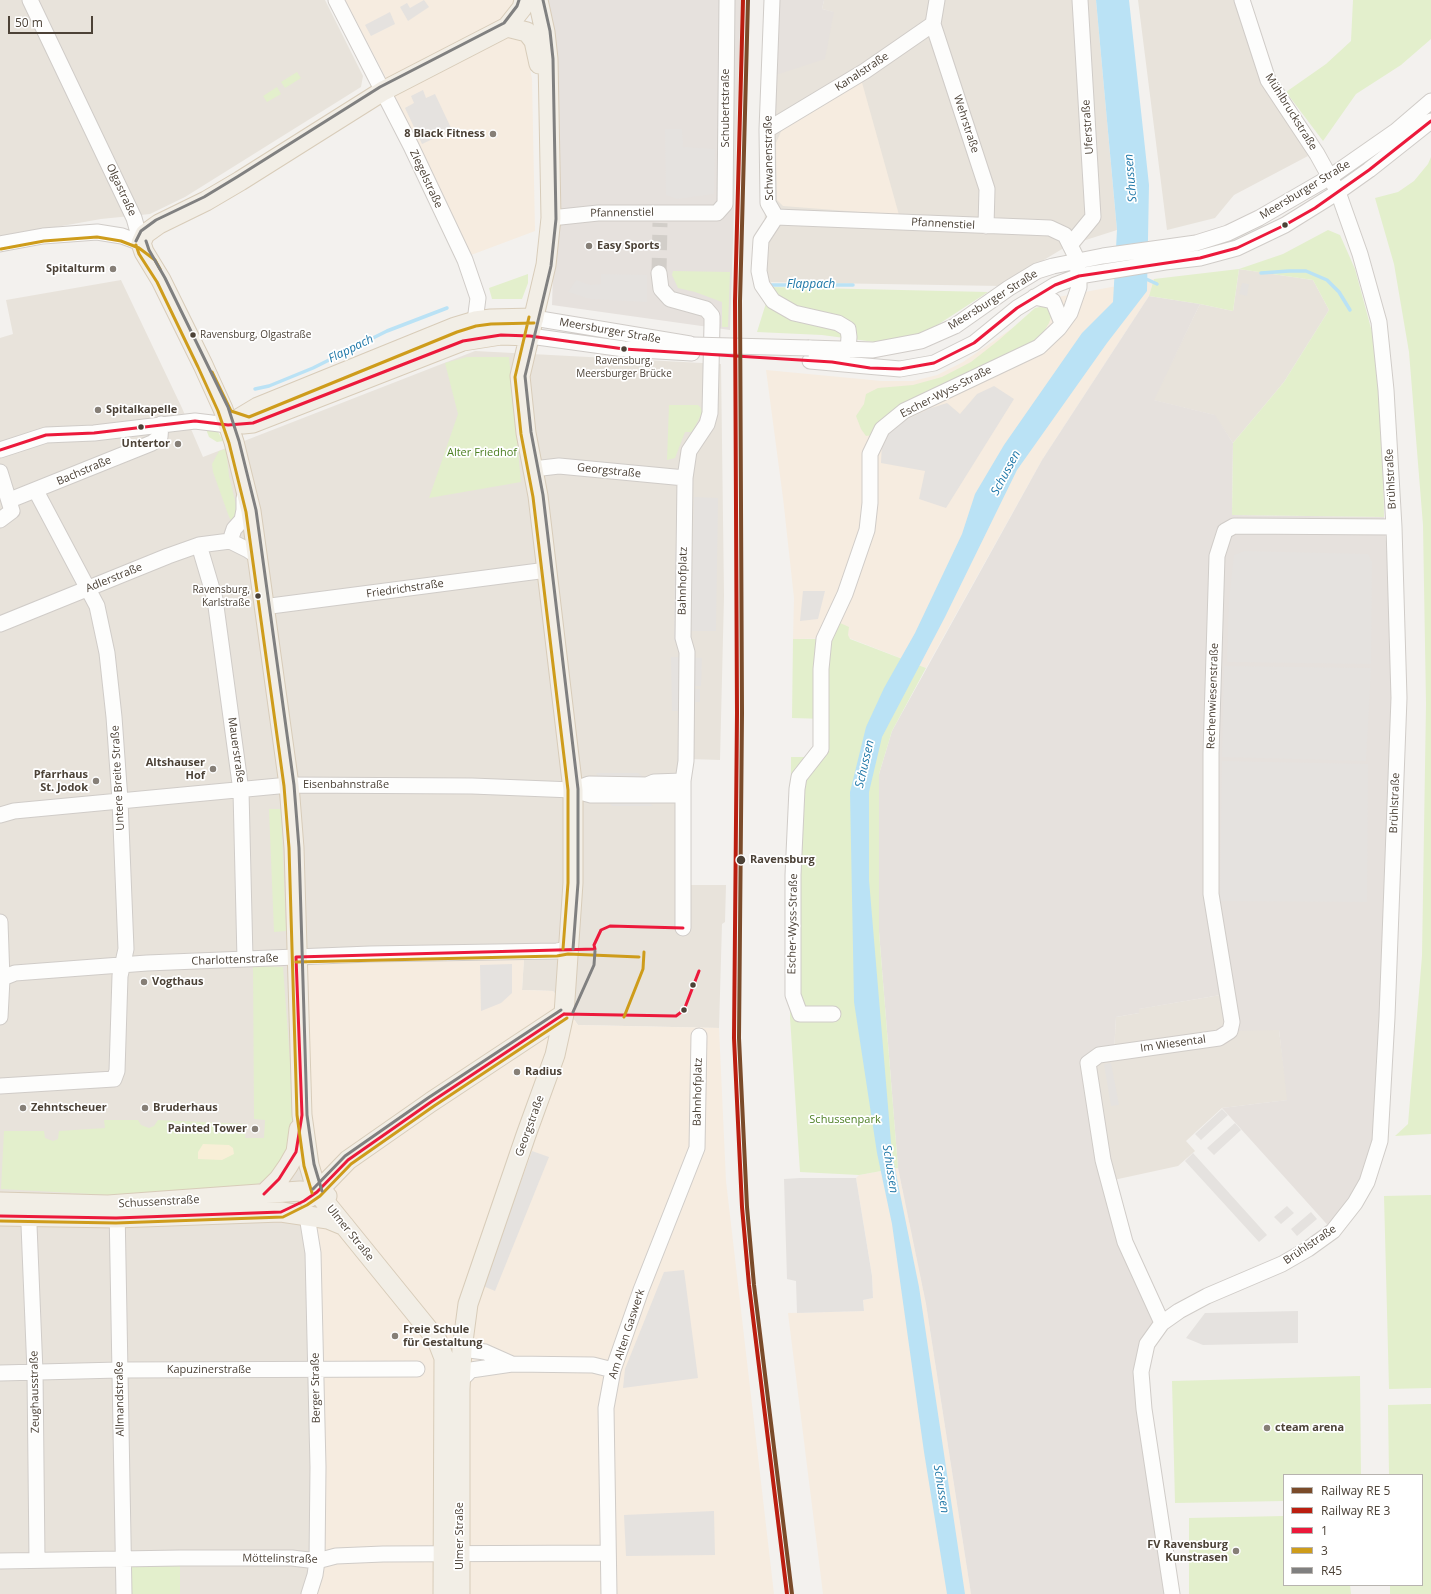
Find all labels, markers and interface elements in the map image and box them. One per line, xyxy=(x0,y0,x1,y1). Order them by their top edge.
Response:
scale bar xyxy=(10,8,95,34)
text: 50 m xyxy=(15,14,43,31)
street label: Kanalstraße xyxy=(833,50,891,94)
street label: Schubertstraße xyxy=(719,69,733,147)
street label: Mühlbruckstraße xyxy=(1262,71,1320,153)
street label: Wehrstraße xyxy=(950,93,982,155)
street label: Uferstraße xyxy=(1079,99,1097,155)
street label: Schwanenstraße xyxy=(762,115,776,201)
place label: 8 Black Fitness xyxy=(404,127,485,141)
marker: 8 Black Fitness xyxy=(488,129,498,139)
street label: Ziegelstraße xyxy=(407,148,445,210)
water label: Schussen xyxy=(1122,153,1140,203)
street label: Meersburger Straße xyxy=(1257,158,1353,222)
street label: Olgastraße xyxy=(103,162,139,218)
street label: Pfannenstiel xyxy=(590,206,654,220)
street label: Pfannenstiel xyxy=(911,216,975,232)
unlabelled marker xyxy=(1280,220,1290,230)
place label: Easy Sports xyxy=(597,239,659,253)
marker: Easy Sports xyxy=(584,241,594,251)
place label: Spitalturm xyxy=(46,262,105,276)
marker: Spitalturm xyxy=(108,264,118,274)
street label: Meersburger Straße xyxy=(946,267,1040,333)
water label: Flappach xyxy=(787,278,835,292)
street label: Meersburger Straße xyxy=(558,316,662,346)
place label: Ravensburg, Olgastraße xyxy=(200,329,311,341)
marker: Ravensburg, Olgastraße xyxy=(188,330,198,340)
water label: Flappach xyxy=(326,332,376,366)
marker: Ravensburg, Meersburger Brücke xyxy=(619,344,629,354)
place label: Ravensburg, Meersburger Brücke xyxy=(576,355,672,378)
street label: Escher-Wyss-Straße xyxy=(898,363,994,421)
place label: Spitalkapelle xyxy=(106,403,177,417)
marker: Spitalkapelle xyxy=(93,405,103,415)
unlabelled marker xyxy=(136,422,146,432)
place label: Untertor xyxy=(122,437,170,451)
marker: Untertor xyxy=(173,439,183,449)
park label: Alter Friedhof xyxy=(447,446,517,460)
water label: Schussen xyxy=(988,448,1024,498)
street label: Brühlstraße xyxy=(1383,448,1399,510)
street label: Bachstraße xyxy=(55,454,113,488)
street label: Georgstraße xyxy=(576,461,642,481)
street label: Bahnhofplatz xyxy=(676,547,690,615)
street label: Adlerstraße xyxy=(84,561,144,595)
street label: Friedrichstraße xyxy=(365,577,445,601)
place label: Ravensburg, Karlstraße xyxy=(192,584,250,608)
marker: Ravensburg, Karlstraße xyxy=(253,591,263,601)
street label: Rechenwiesenstraße xyxy=(1205,643,1221,749)
street label: Mauerstraße xyxy=(225,716,247,784)
street label: Untere Breite Straße xyxy=(109,725,127,831)
water label: Schussen xyxy=(853,739,877,789)
place label: Altshauser Hof xyxy=(146,756,205,782)
marker: Altshauser Hof xyxy=(208,764,218,774)
place label: Pfarrhaus St. Jodok xyxy=(34,768,88,794)
street label: Brühlstraße xyxy=(1387,772,1403,834)
marker: Pfarrhaus St. Jodok xyxy=(91,776,101,786)
street label: Eisenbahnstraße xyxy=(303,778,389,792)
place label: Ravensburg xyxy=(750,853,815,867)
marker: Ravensburg xyxy=(735,854,747,866)
street label: Escher-Wyss-Straße xyxy=(786,873,800,975)
street label: Charlottenstraße xyxy=(191,952,279,968)
place label: Vogthaus xyxy=(152,975,204,989)
marker: Vogthaus xyxy=(139,977,149,987)
unlabelled marker xyxy=(688,980,698,990)
unlabelled marker xyxy=(679,1005,689,1015)
street label: Im Wiesental xyxy=(1139,1033,1207,1055)
street label: Bahnhofplatz xyxy=(691,1058,705,1126)
place label: Radius xyxy=(525,1065,562,1079)
marker: Radius xyxy=(512,1067,522,1077)
street label: Georgstraße xyxy=(513,1094,547,1158)
place label: Zehntscheuer xyxy=(31,1101,107,1115)
place label: Bruderhaus xyxy=(153,1101,218,1115)
marker: Zehntscheuer xyxy=(18,1103,28,1113)
marker: Bruderhaus xyxy=(140,1103,150,1113)
park label: Schussenpark xyxy=(809,1113,881,1127)
place label: Painted Tower xyxy=(168,1122,247,1136)
marker: Painted Tower xyxy=(250,1124,260,1134)
water label: Schussen xyxy=(879,1144,901,1194)
street label: Schussenstraße xyxy=(118,1193,200,1211)
street label: Ulmer Straße xyxy=(323,1202,377,1264)
street label: Brühlstraße xyxy=(1281,1223,1339,1267)
street label: Am Alten Gaswerk xyxy=(606,1287,648,1381)
place label: Freie Schule für Gestaltung xyxy=(403,1323,482,1349)
marker: Freie Schule für Gestaltung xyxy=(390,1331,400,1341)
street label: Zeughausstraße xyxy=(28,1350,42,1434)
street label: Berger Straße xyxy=(309,1352,323,1424)
street label: Allmandstraße xyxy=(113,1361,127,1437)
street label: Kapuzinerstraße xyxy=(167,1363,251,1377)
place label: cteam arena xyxy=(1275,1421,1344,1435)
marker: cteam arena xyxy=(1262,1423,1272,1433)
water label: Schussen xyxy=(930,1464,952,1514)
legend xyxy=(1283,1474,1423,1586)
text: Railway RE 5 xyxy=(1321,1482,1390,1499)
street label: Ulmer Straße xyxy=(453,1502,467,1570)
text: Railway RE 3 xyxy=(1321,1502,1390,1519)
text: 1 xyxy=(1321,1522,1328,1539)
place label: FV Ravensburg Kunstrasen xyxy=(1147,1538,1228,1564)
text: 3 xyxy=(1321,1542,1328,1559)
marker: FV Ravensburg Kunstrasen xyxy=(1231,1546,1241,1556)
street label: Möttelinstraße xyxy=(242,1552,318,1566)
text: R45 xyxy=(1321,1562,1342,1579)

